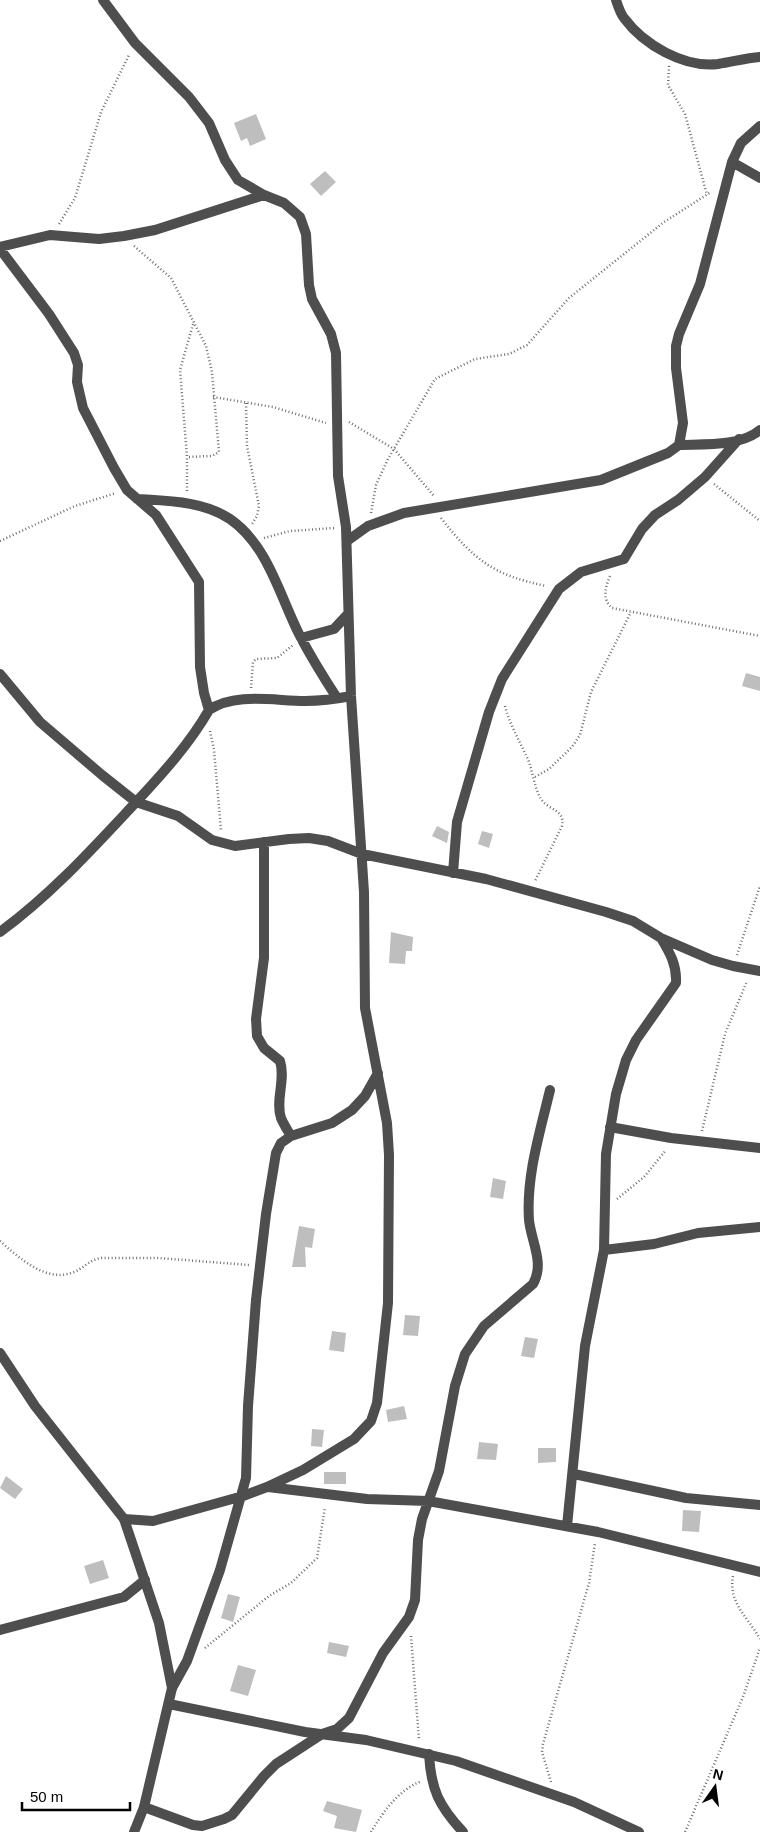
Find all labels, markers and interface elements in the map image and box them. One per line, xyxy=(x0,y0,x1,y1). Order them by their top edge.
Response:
north arrow xyxy=(690,1762,740,1812)
text: N xyxy=(711,1765,725,1783)
scale bar xyxy=(22,1780,130,1812)
text: 50 m xyxy=(30,1788,63,1805)

